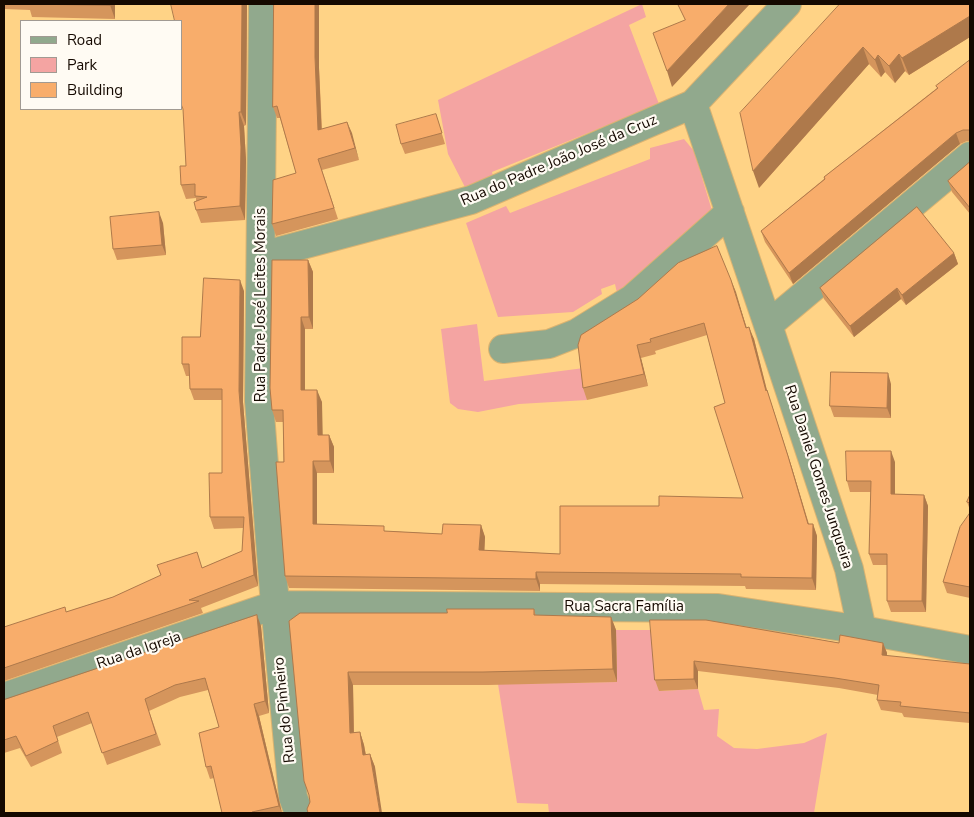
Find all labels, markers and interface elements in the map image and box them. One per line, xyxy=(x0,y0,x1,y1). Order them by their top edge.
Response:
legend xyxy=(20,20,182,110)
text: Road xyxy=(67,30,102,50)
text: Park xyxy=(67,55,97,75)
text: Building xyxy=(67,80,123,100)
street label: Rua do Padre João José da Cruz xyxy=(458,111,660,211)
street label: Rua Padre José Leites Morais xyxy=(252,208,270,402)
street label: Rua Daniel Gomes Junqueira xyxy=(780,383,856,571)
street label: Rua Sacra Família xyxy=(564,598,684,616)
street label: Rua da Igreja xyxy=(94,628,184,674)
street label: Rua do Pinheiro xyxy=(270,656,300,764)

